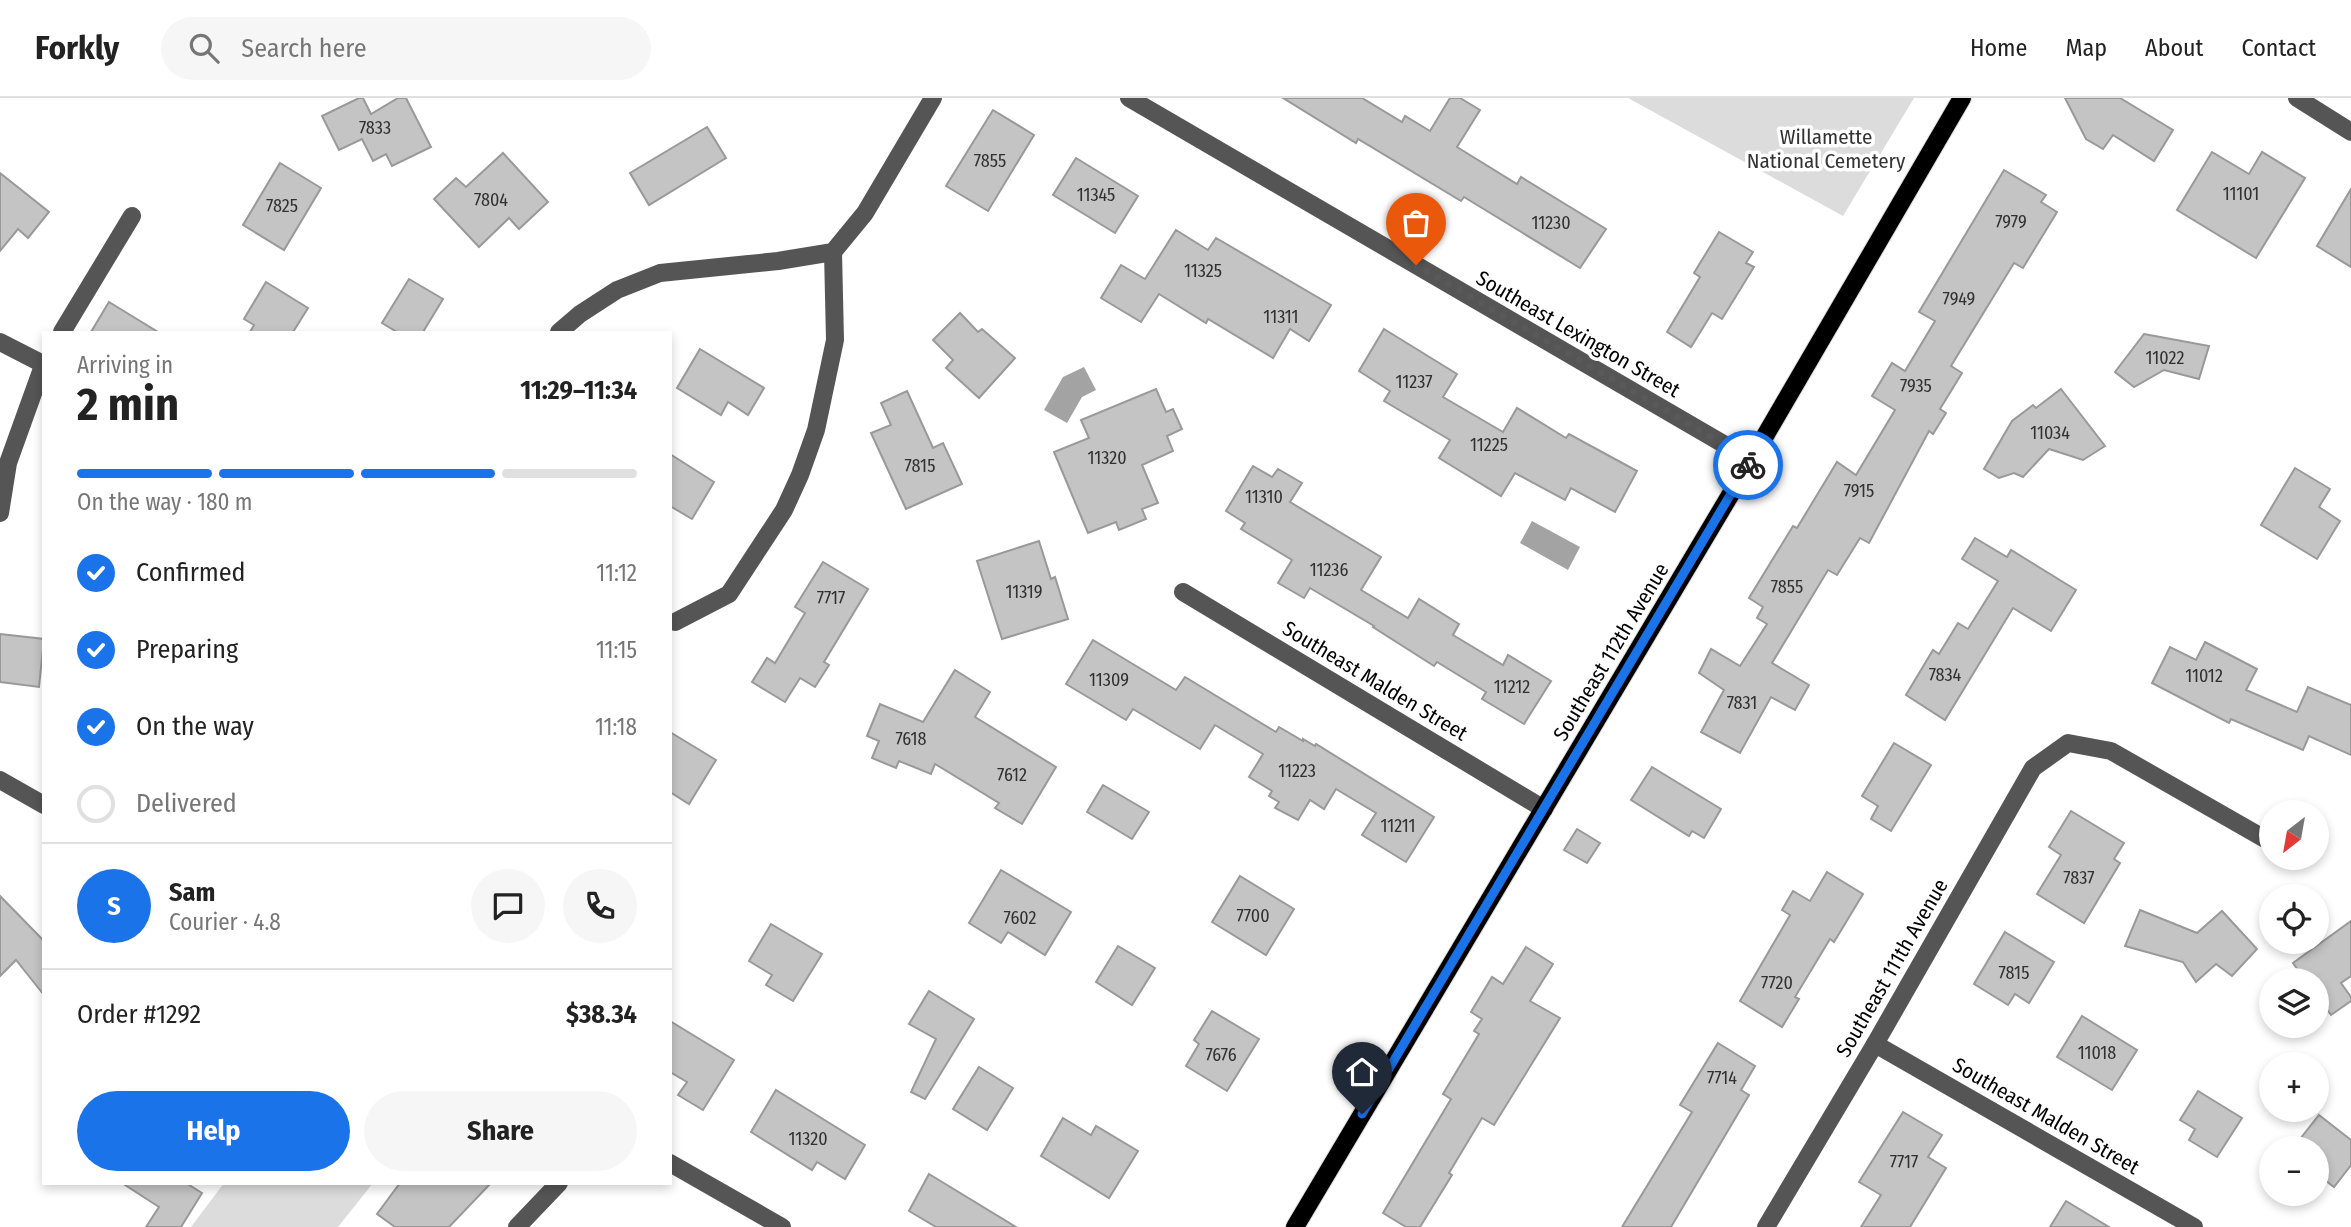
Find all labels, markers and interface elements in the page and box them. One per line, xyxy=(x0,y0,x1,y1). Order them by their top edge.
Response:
search box xyxy=(161,17,651,80)
text: Forkly xyxy=(35,28,119,68)
icon: search xyxy=(185,29,223,67)
text: Search here xyxy=(241,33,367,64)
text: Home xyxy=(1970,34,2027,62)
text: Map xyxy=(2065,34,2107,62)
text: About xyxy=(2145,34,2203,62)
text: Contact xyxy=(2241,34,2316,62)
house number: 7833 xyxy=(359,117,391,139)
park label: Willamette National Cemetery xyxy=(1747,124,1906,174)
house number: 7855 xyxy=(974,150,1006,172)
house number: 11101 xyxy=(2223,183,2259,205)
house number: 11345 xyxy=(1077,184,1115,206)
house number: 7804 xyxy=(474,189,508,211)
pin xyxy=(1386,193,1446,265)
house number: 7825 xyxy=(266,195,298,217)
icon: bag xyxy=(1397,204,1435,242)
house number: 7979 xyxy=(1995,211,2027,233)
house number: 11230 xyxy=(1531,212,1571,234)
house number: 11325 xyxy=(1184,260,1222,282)
street label: Southeast Lexington Street xyxy=(1471,265,1685,403)
house number: 7949 xyxy=(1943,288,1975,310)
house number: 11311 xyxy=(1263,306,1299,328)
house number: 11022 xyxy=(2146,347,2184,369)
text: Arriving in xyxy=(77,351,173,379)
house number: 11237 xyxy=(1395,371,1433,393)
text: 11:29–11:34 xyxy=(520,375,637,406)
house number: 7935 xyxy=(1900,375,1932,397)
text: 2 min xyxy=(77,377,179,432)
house number: 11034 xyxy=(2030,422,2070,444)
courier xyxy=(1713,430,1783,500)
house number: 11225 xyxy=(1470,434,1508,456)
icon: bike xyxy=(1729,446,1767,484)
house number: 11320 xyxy=(1087,447,1127,469)
house number: 7815 xyxy=(905,455,935,477)
house number: 7915 xyxy=(1844,480,1874,502)
house number: 11310 xyxy=(1245,486,1283,508)
text: On the way · 180 m xyxy=(77,488,253,516)
icon: check xyxy=(77,554,115,592)
text: Confirmed xyxy=(136,557,246,588)
street label: Southeast 112th Avenue xyxy=(1548,558,1674,746)
text: 11:12 xyxy=(596,559,637,587)
house number: 11236 xyxy=(1310,559,1348,581)
house number: 7855 xyxy=(1771,576,1803,598)
house number: 11319 xyxy=(1005,581,1043,603)
house number: 7717 xyxy=(817,587,845,609)
street label: Southeast Malden Street xyxy=(1278,615,1472,747)
icon: check xyxy=(77,631,115,669)
text: Preparing xyxy=(136,634,238,665)
text: 11:15 xyxy=(596,636,637,664)
house number: 7834 xyxy=(1929,664,1962,686)
house number: 11012 xyxy=(2185,665,2223,687)
house number: 11309 xyxy=(1089,669,1129,691)
house number: 11212 xyxy=(1494,676,1530,698)
house number: 7831 xyxy=(1727,692,1757,714)
icon: check xyxy=(77,708,115,746)
text: On the way xyxy=(136,711,254,742)
text: 11:18 xyxy=(595,713,637,741)
house number: 7618 xyxy=(895,728,927,750)
house number: 11223 xyxy=(1278,760,1316,782)
house number: 7612 xyxy=(997,764,1027,786)
text: Delivered xyxy=(136,788,237,819)
north arrow xyxy=(2259,800,2329,870)
map controls xyxy=(2259,800,2329,1206)
house number: 11211 xyxy=(1380,815,1416,837)
house number: 7837 xyxy=(2063,867,2095,889)
button: chat xyxy=(471,869,545,943)
button: phone xyxy=(563,869,637,943)
street label: Southeast 111th Avenue xyxy=(1830,874,1954,1062)
text: Sam xyxy=(169,877,215,908)
button: locate xyxy=(2259,884,2329,954)
text: S xyxy=(107,891,121,922)
house number: 7700 xyxy=(1236,905,1270,927)
house number: 7602 xyxy=(1004,907,1037,929)
text: Courier · 4.8 xyxy=(169,908,281,936)
house number: 7815 xyxy=(1999,962,2029,984)
button: layers xyxy=(2259,968,2329,1038)
house number: 7720 xyxy=(1761,972,1793,994)
text: Order #1292 xyxy=(77,999,201,1030)
text: $38.34 xyxy=(566,999,637,1030)
pin xyxy=(1332,1042,1392,1114)
house number: 11018 xyxy=(2078,1042,2116,1064)
house number: 7676 xyxy=(1205,1044,1237,1066)
street label: Southeast Malden Street xyxy=(1948,1052,2144,1180)
button: + xyxy=(2259,1052,2329,1122)
icon: home xyxy=(1343,1053,1381,1091)
house number: 7714 xyxy=(1707,1067,1737,1089)
button: Help xyxy=(77,1091,350,1171)
button: Share xyxy=(364,1091,637,1171)
house number: 11320 xyxy=(788,1128,828,1150)
button: − xyxy=(2259,1136,2329,1206)
house number: 7717 xyxy=(1890,1151,1918,1173)

